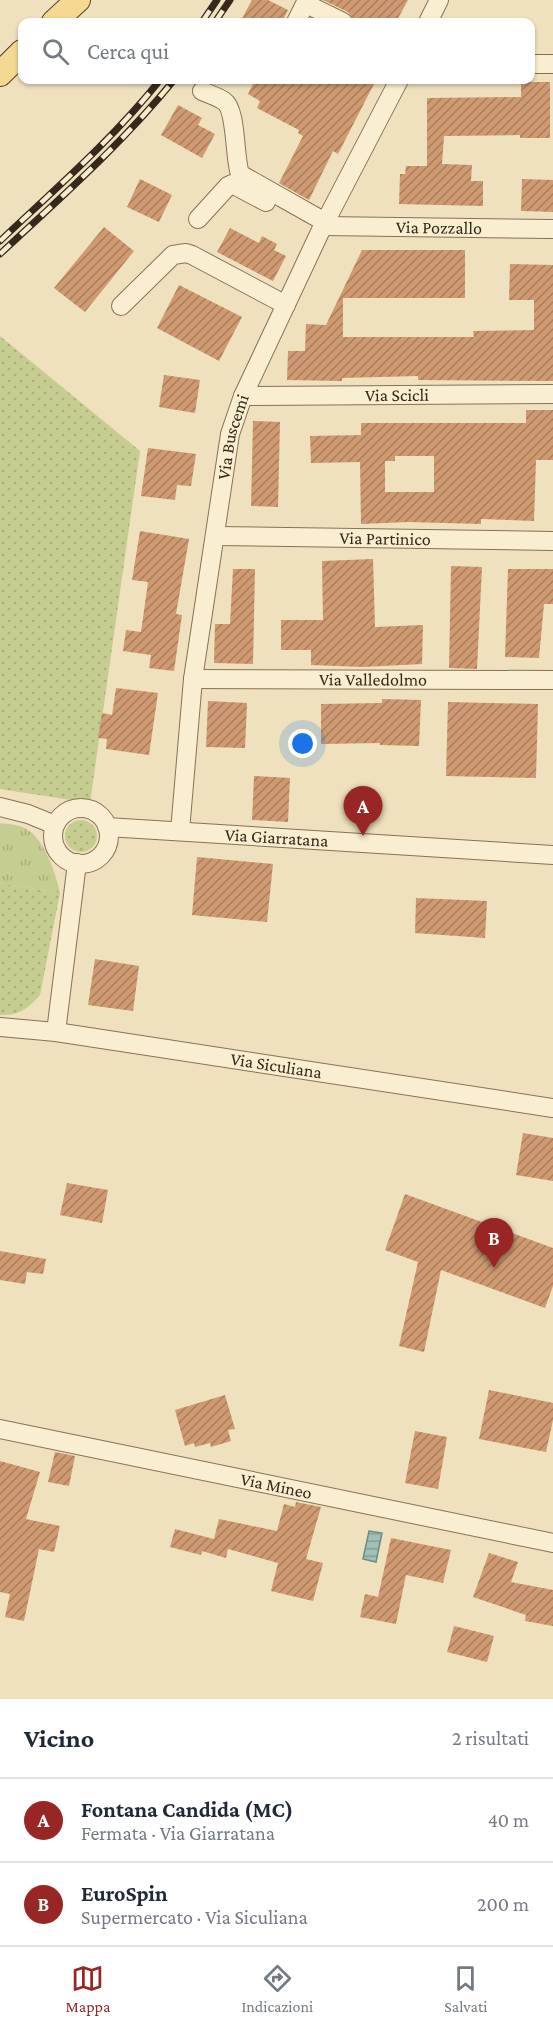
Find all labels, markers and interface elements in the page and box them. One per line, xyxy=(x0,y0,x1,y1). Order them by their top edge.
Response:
search box xyxy=(18,18,535,84)
icon: search xyxy=(39,35,72,68)
text: Cerca qui xyxy=(87,39,169,64)
street label: Via Pozzallo xyxy=(396,217,482,238)
street label: Via Scicli xyxy=(365,385,429,405)
street label: Via Buscemi xyxy=(213,391,253,481)
street label: Via Partinico xyxy=(339,528,431,549)
street label: Via Valledolmo xyxy=(319,669,427,690)
your location xyxy=(288,729,317,758)
pin: A xyxy=(344,786,382,836)
street label: Via Giarratana xyxy=(224,824,329,851)
street label: Via Siculiana xyxy=(229,1049,323,1083)
pin: B xyxy=(474,1218,514,1268)
street label: Via Mineo xyxy=(239,1469,314,1503)
text: Vicino xyxy=(24,1724,94,1753)
text: 2 risultati xyxy=(452,1727,529,1749)
text: Fontana Candida (MC) xyxy=(81,1797,293,1822)
text: A xyxy=(38,1809,49,1831)
text: 40 m xyxy=(488,1809,529,1831)
text: Fermata · Via Giarratana xyxy=(81,1822,275,1844)
text: EuroSpin xyxy=(81,1881,168,1906)
text: B xyxy=(38,1893,49,1915)
text: 200 m xyxy=(477,1893,529,1915)
text: Supermercato · Via Siculiana xyxy=(81,1906,308,1928)
tab: Mappa xyxy=(66,1962,110,2015)
tab: Indicazioni xyxy=(241,1962,313,2015)
tab: Salvati xyxy=(444,1962,487,2015)

